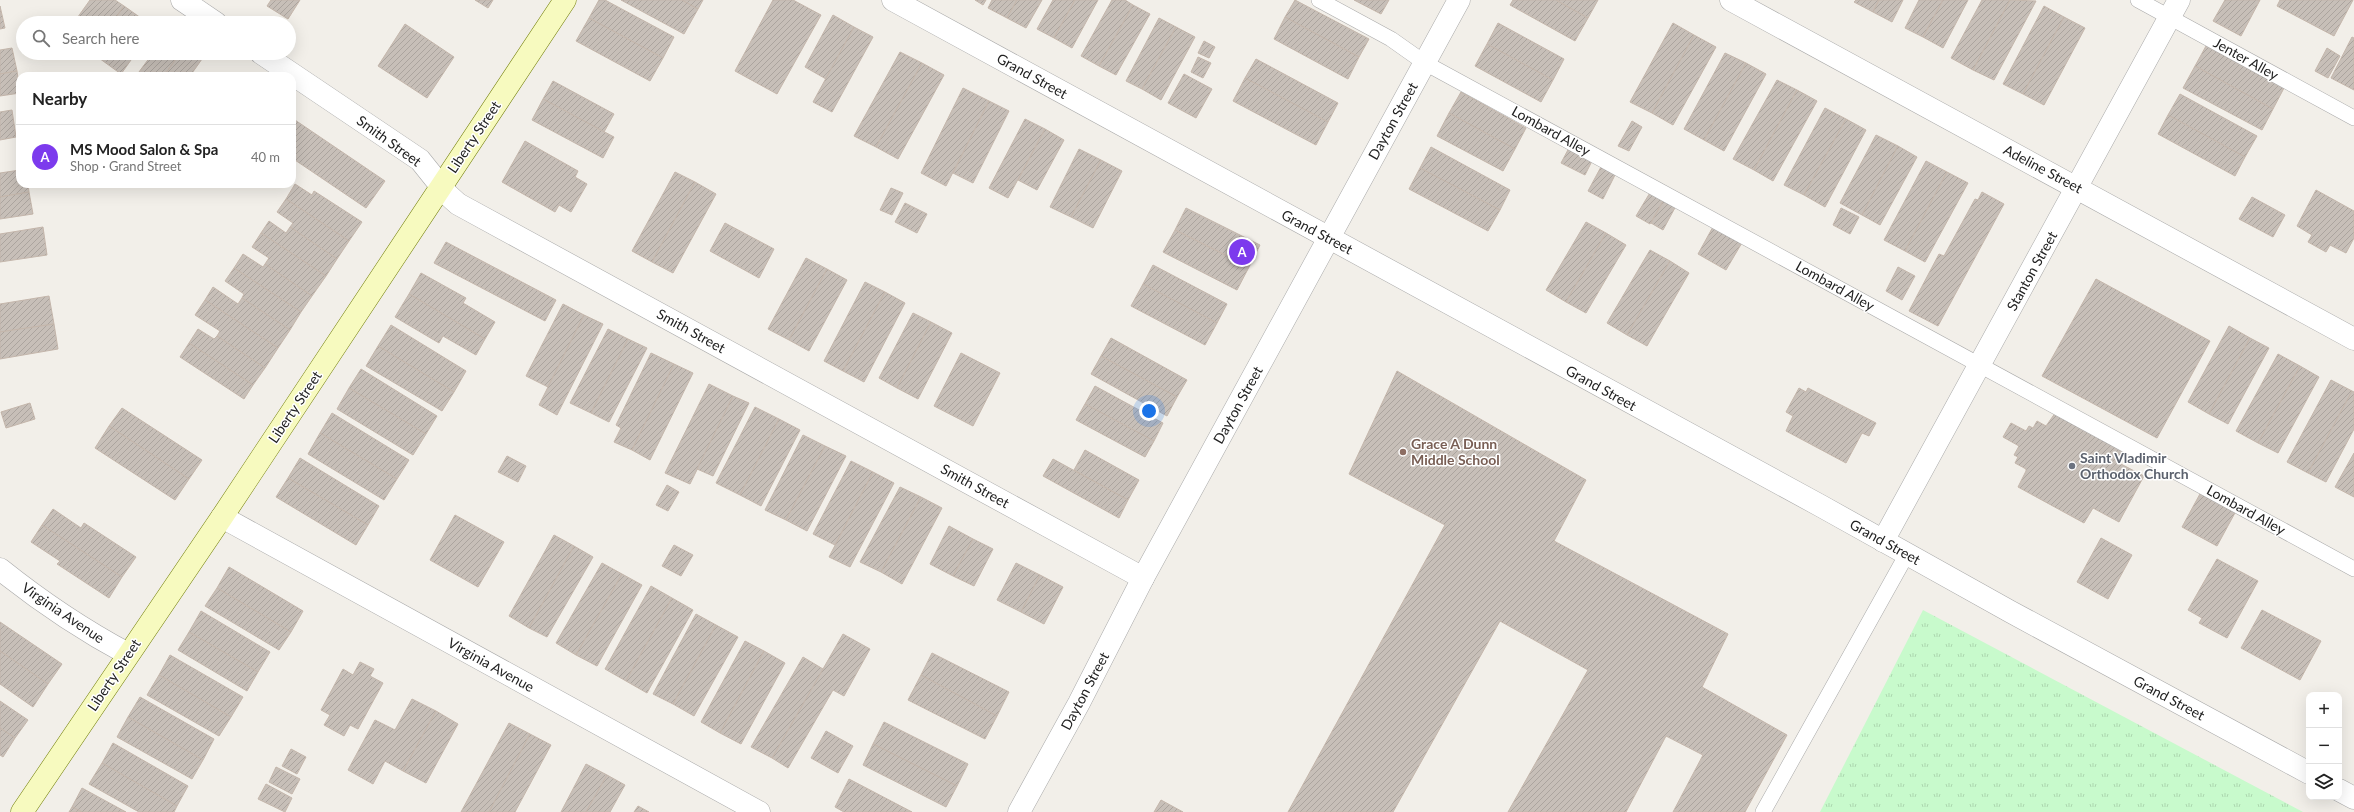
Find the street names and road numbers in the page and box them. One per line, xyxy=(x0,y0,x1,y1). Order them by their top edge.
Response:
street label: Jenter Alley xyxy=(2211,34,2282,84)
street label: Grand Street xyxy=(994,49,1071,102)
street label: Dayton Street xyxy=(1364,79,1421,162)
street label: Liberty Street xyxy=(443,97,504,176)
street label: Lombard Alley xyxy=(1509,102,1594,160)
street label: Smith Street xyxy=(354,112,425,170)
street label: Adeline Street xyxy=(2001,141,2086,196)
street label: Grand Street xyxy=(1279,206,1356,257)
street label: Stanton Street xyxy=(2003,228,2060,313)
street label: Lombard Alley xyxy=(1793,257,1878,315)
street label: Smith Street xyxy=(654,305,728,356)
street label: Grand Street xyxy=(1563,361,1640,414)
street label: Dayton Street xyxy=(1209,363,1266,446)
street label: Liberty Street xyxy=(264,367,325,446)
street label: Smith Street xyxy=(938,460,1012,511)
street label: Lombard Alley xyxy=(2204,481,2289,539)
street label: Grand Street xyxy=(1847,515,1924,568)
street label: Virginia Avenue xyxy=(19,579,108,646)
street label: Virginia Avenue xyxy=(445,634,537,695)
street label: Liberty Street xyxy=(83,635,144,714)
street label: Dayton Street xyxy=(1057,649,1112,733)
street label: Grand Street xyxy=(2131,672,2208,723)

